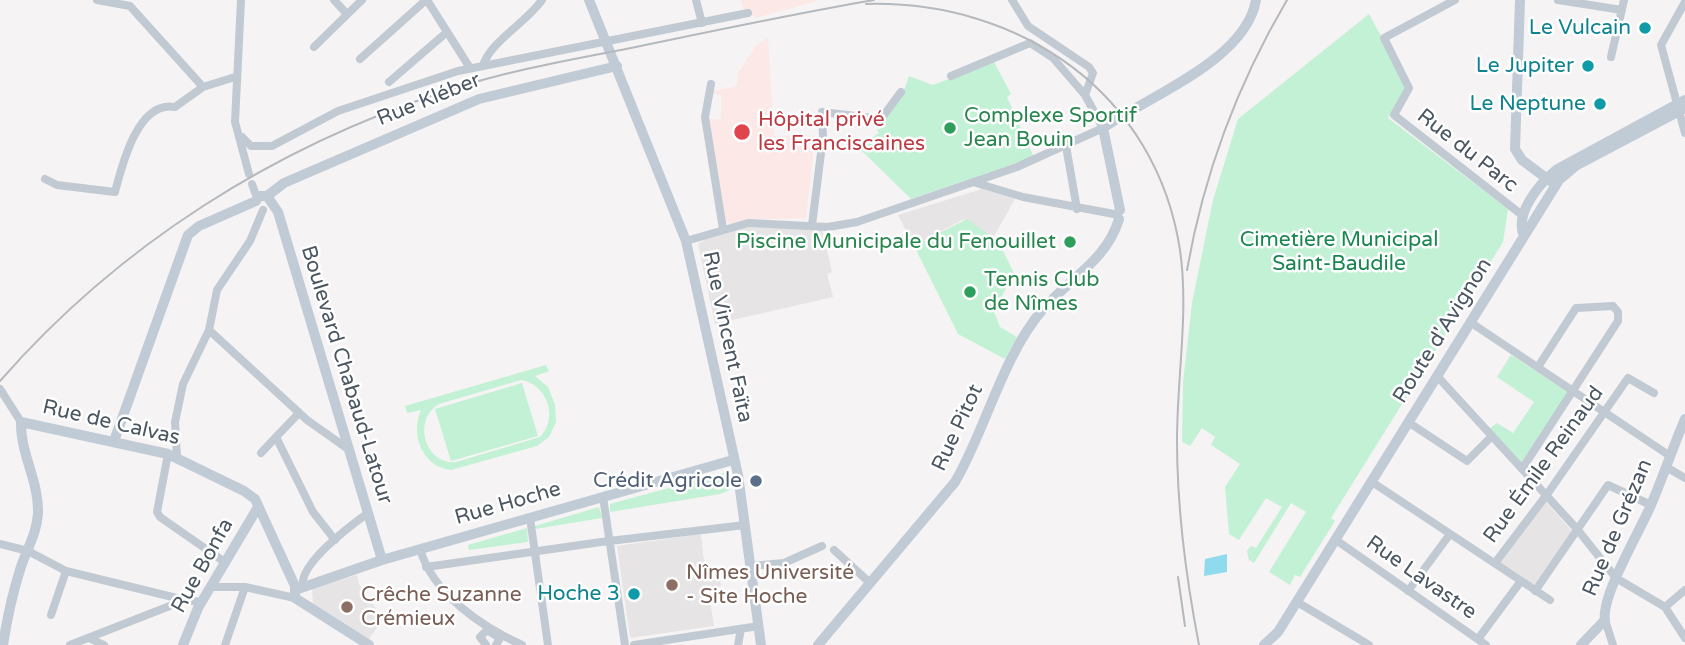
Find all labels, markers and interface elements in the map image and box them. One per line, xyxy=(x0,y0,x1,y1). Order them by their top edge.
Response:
place label: Le Vulcain xyxy=(1529,15,1631,41)
marker: Le Vulcain xyxy=(1637,20,1653,36)
place label: Le Jupiter xyxy=(1476,53,1574,79)
marker: Le Jupiter xyxy=(1580,58,1596,74)
street label: Rue Kléber xyxy=(374,68,484,132)
place label: Le Neptune xyxy=(1469,91,1586,117)
marker: Le Neptune xyxy=(1592,96,1608,112)
place label: Complexe Sportif Jean Bouin xyxy=(964,103,1137,153)
street label: Rue du Parc xyxy=(1412,104,1522,198)
place label: Hôpital privé les Franciscaines xyxy=(758,107,925,157)
marker: Complexe Sportif Jean Bouin xyxy=(942,120,958,136)
marker: Hôpital privé les Franciscaines xyxy=(732,122,752,142)
park label: Cimetière Municipal Saint-Baudile xyxy=(1240,227,1438,277)
place label: Piscine Municipale du Fenouillet xyxy=(736,229,1056,255)
marker: Piscine Municipale du Fenouillet xyxy=(1062,234,1078,250)
street label: Boulevard Chabaud-Latour xyxy=(295,243,397,507)
street label: Rue Vincent Faïta xyxy=(697,249,757,425)
street label: Route d'Avignon xyxy=(1388,254,1498,408)
place label: Tennis Club de Nîmes xyxy=(984,267,1100,317)
marker: Tennis Club de Nîmes xyxy=(962,284,978,300)
street label: Rue Pitot xyxy=(927,381,989,475)
street label: Rue Émile Reinaud xyxy=(1479,382,1609,548)
street label: Rue de Calvas xyxy=(40,395,182,451)
street label: Rue de Grézan xyxy=(1578,456,1658,600)
place label: Crédit Agricole xyxy=(593,468,742,494)
marker: Crédit Agricole xyxy=(748,473,764,489)
street label: Rue Hoche xyxy=(452,477,564,531)
street label: Rue Bonfa xyxy=(167,514,239,618)
street label: Rue Lavastre xyxy=(1361,531,1481,625)
place label: Nîmes Université - Site Hoche xyxy=(686,560,854,610)
marker: Nîmes Université - Site Hoche xyxy=(664,577,680,593)
place label: Hoche 3 xyxy=(537,581,620,607)
place label: Crêche Suzanne Crémieux xyxy=(361,582,522,632)
marker: Hoche 3 xyxy=(626,586,642,602)
marker: Crêche Suzanne Crémieux xyxy=(339,599,355,615)

